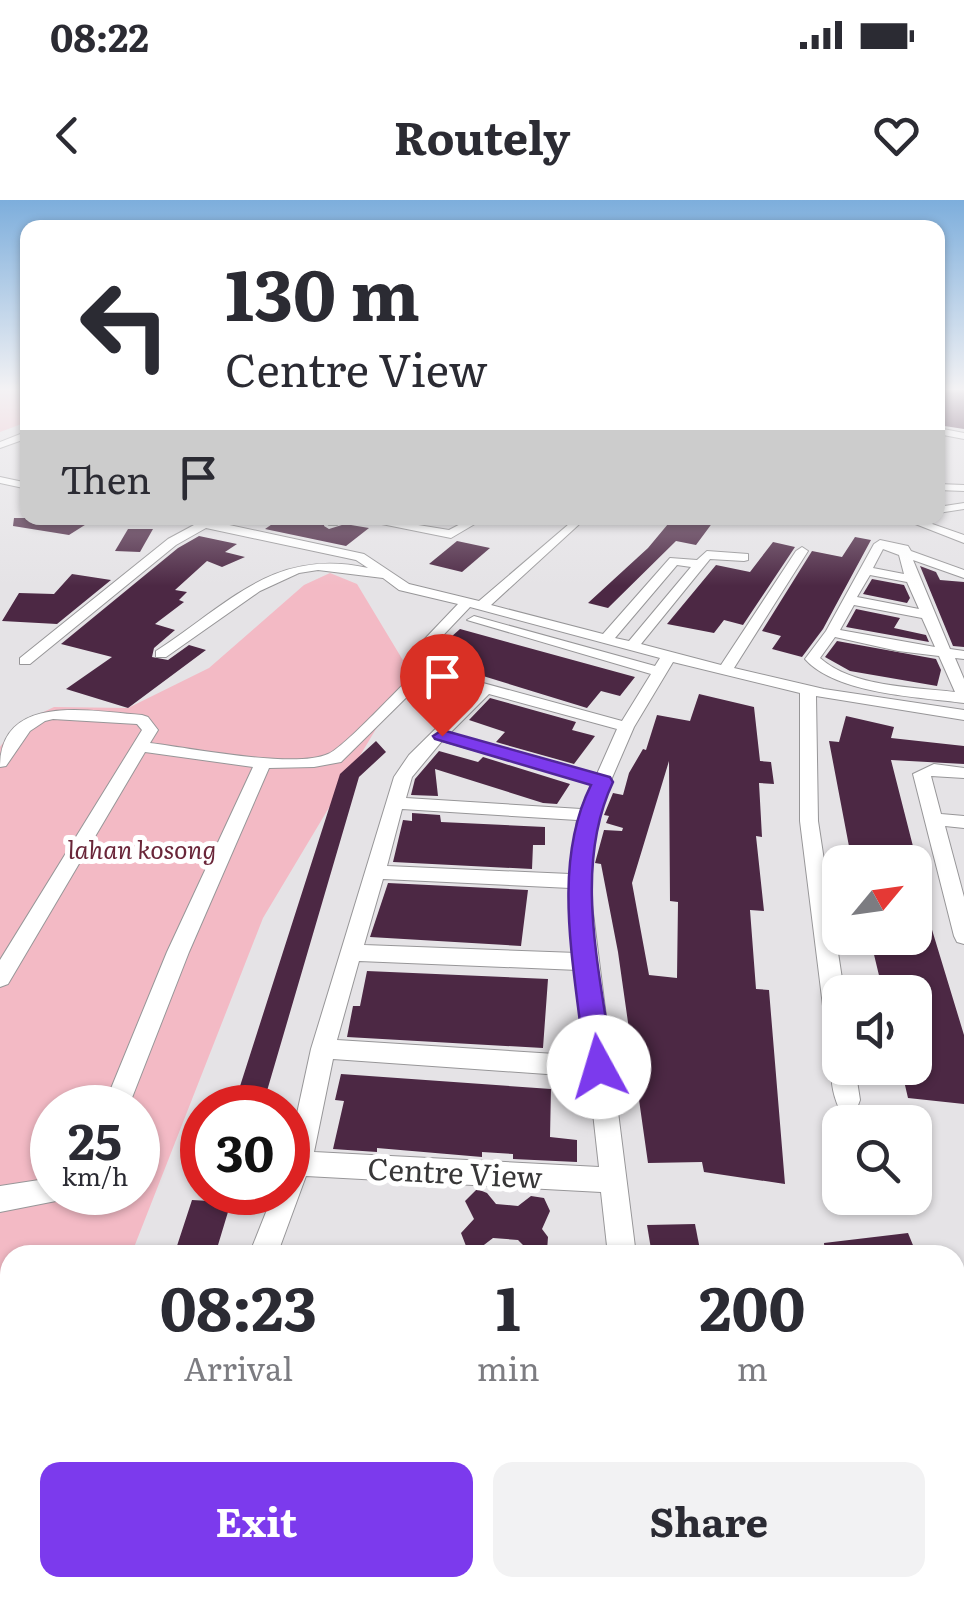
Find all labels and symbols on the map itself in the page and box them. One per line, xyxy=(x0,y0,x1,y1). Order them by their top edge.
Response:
pin xyxy=(400,634,485,737)
park label: lahan kosong xyxy=(68,830,216,867)
north arrow xyxy=(822,845,932,955)
position arrow xyxy=(547,1015,651,1119)
speed limit sign: 30 xyxy=(180,1085,310,1215)
street label: Centre View xyxy=(366,1144,544,1198)

